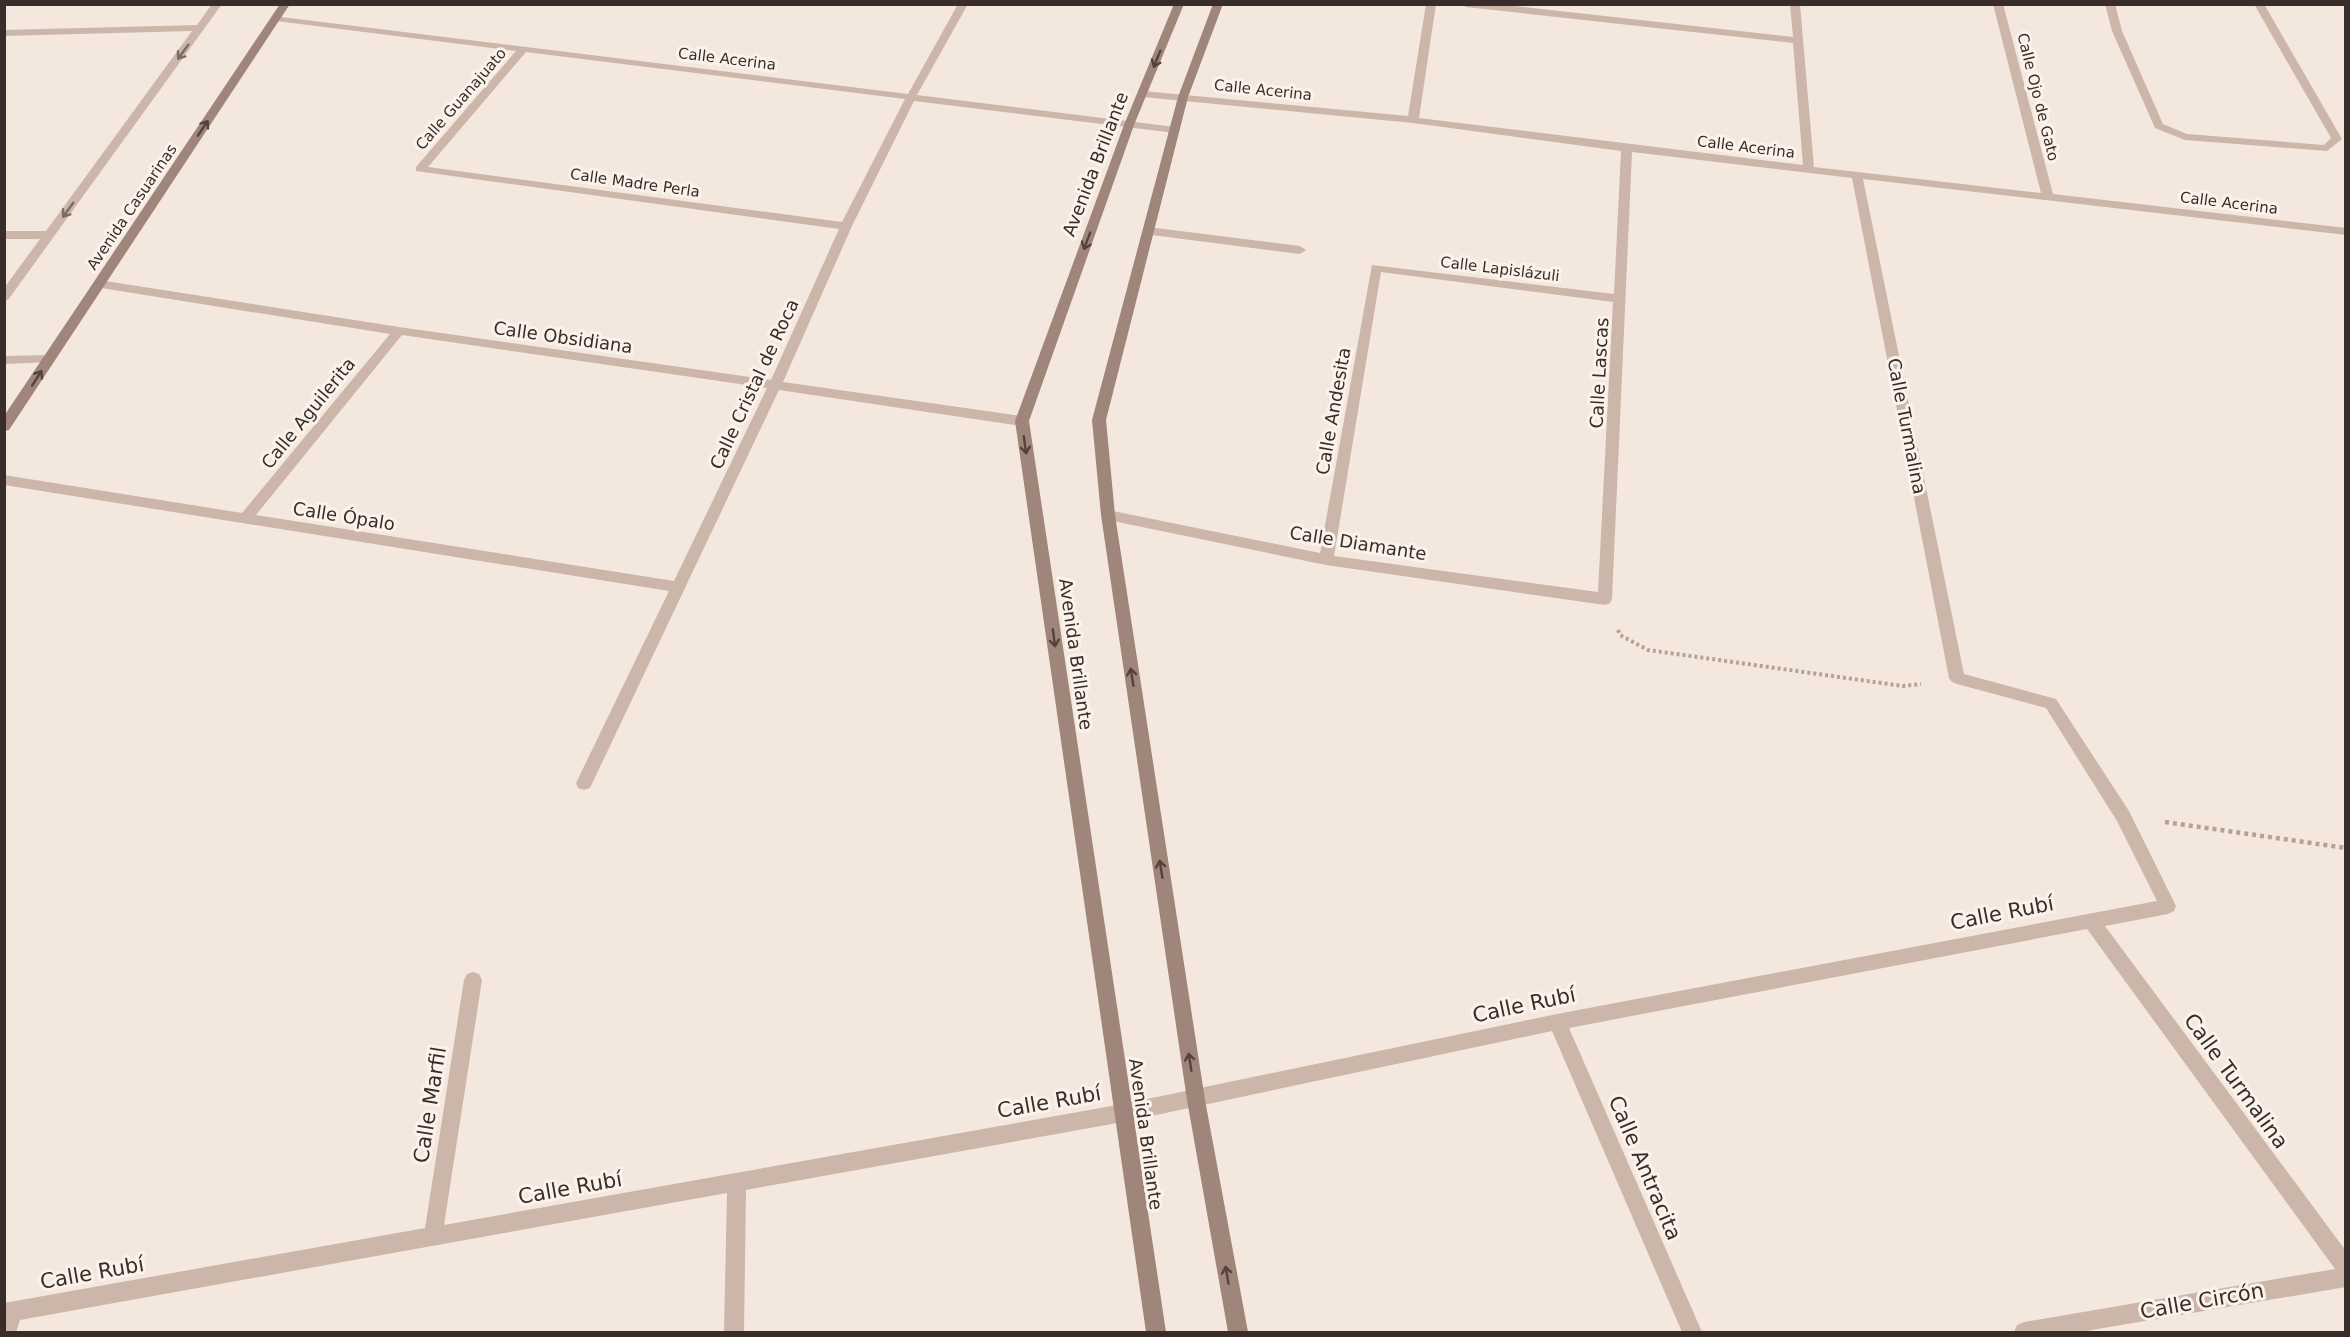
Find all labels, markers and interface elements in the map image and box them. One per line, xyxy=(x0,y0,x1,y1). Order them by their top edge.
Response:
street label: Calle Ojo de Gato xyxy=(2013,31,2063,163)
one-way arrow xyxy=(177,43,189,59)
street label: Calle Guanajuato xyxy=(412,44,510,154)
street label: Calle Acerina xyxy=(677,44,777,74)
one-way arrow xyxy=(1151,49,1162,67)
street label: Calle Acerina xyxy=(1213,76,1313,104)
street label: Avenida Brillante xyxy=(1058,89,1132,239)
one-way arrow xyxy=(197,120,209,137)
street label: Calle Acerina xyxy=(1696,132,1796,162)
street label: Avenida Casuarinas xyxy=(83,141,181,273)
street label: Calle Madre Perla xyxy=(569,165,701,201)
street label: Calle Acerina xyxy=(2179,188,2279,218)
one-way arrow xyxy=(62,201,74,217)
one-way arrow xyxy=(1081,231,1092,250)
street label: Calle Lapislázuli xyxy=(1439,253,1561,285)
street label: Calle Cristal de Roca xyxy=(705,296,803,472)
street label: Calle Obsidiana xyxy=(492,317,634,357)
street label: Calle Lascas xyxy=(1586,317,1612,429)
street label: Calle Andesita xyxy=(1311,346,1355,476)
street label: Calle Aguilerita xyxy=(257,353,359,473)
street label: Calle Turmalina xyxy=(1884,356,1930,496)
one-way arrow xyxy=(31,370,43,387)
one-way arrow xyxy=(1020,435,1031,454)
street label: Calle Ópalo xyxy=(291,498,397,534)
street label: Calle Diamante xyxy=(1288,522,1428,564)
street label: Avenida Brillante xyxy=(1055,577,1097,731)
one-way arrow xyxy=(1048,628,1059,647)
one-way arrow xyxy=(1126,667,1137,687)
one-way arrow xyxy=(1155,860,1166,880)
street label: Calle Rubí xyxy=(1948,891,2057,935)
street label: Calle Rubí xyxy=(1470,982,1579,1028)
street label: Calle Turmalina xyxy=(2179,1009,2293,1153)
street label: Calle Marfil xyxy=(409,1045,451,1165)
one-way arrow xyxy=(1184,1053,1195,1073)
street label: Avenida Brillante xyxy=(1125,1057,1167,1211)
street label: Calle Rubí xyxy=(995,1081,1104,1123)
street label: Calle Antracita xyxy=(1604,1092,1686,1244)
street label: Calle Rubí xyxy=(516,1167,625,1209)
street label: Calle Rubí xyxy=(38,1252,147,1294)
one-way arrow xyxy=(1221,1266,1232,1285)
street label: Calle Circón xyxy=(2138,1278,2266,1324)

